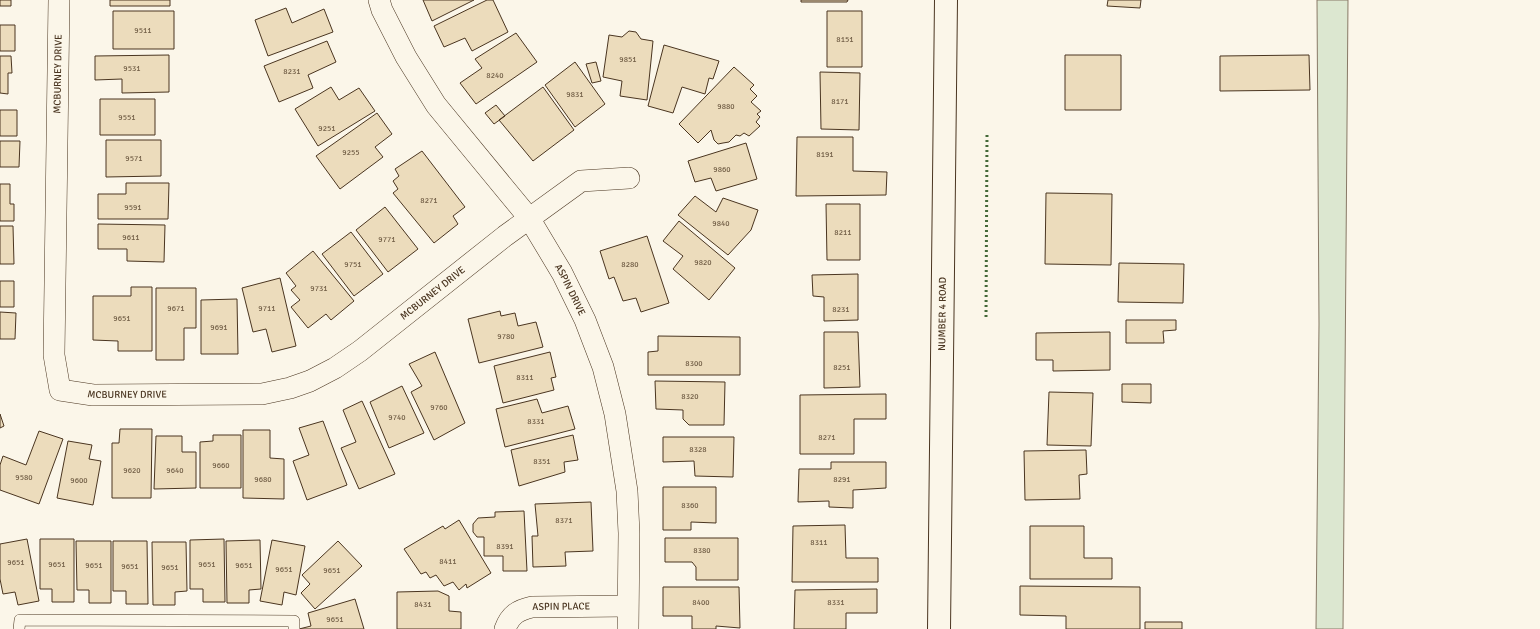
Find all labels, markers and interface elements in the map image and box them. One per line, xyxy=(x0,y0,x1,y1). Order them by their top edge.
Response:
house number: 9511 xyxy=(134,25,152,35)
street label: MCBURNEY DRIVE xyxy=(51,34,65,114)
house number: 8151 xyxy=(836,34,854,44)
house number: 9851 xyxy=(619,54,637,64)
house number: 9531 xyxy=(123,63,141,73)
house number: 8231 xyxy=(283,66,301,76)
house number: 8240 xyxy=(486,70,504,80)
house number: 9831 xyxy=(566,89,584,99)
house number: 8171 xyxy=(831,96,849,106)
house number: 9880 xyxy=(717,101,735,111)
house number: 9551 xyxy=(118,112,136,122)
house number: 9251 xyxy=(318,123,336,133)
house number: 9255 xyxy=(342,147,360,157)
house number: 8191 xyxy=(816,149,834,159)
house number: 9571 xyxy=(125,153,143,163)
house number: 9860 xyxy=(713,164,731,174)
house number: 8271 xyxy=(420,195,438,205)
house number: 9591 xyxy=(124,202,142,212)
house number: 9840 xyxy=(712,218,730,228)
house number: 8211 xyxy=(834,227,852,237)
house number: 9611 xyxy=(122,232,140,242)
house number: 9771 xyxy=(378,234,396,244)
house number: 9820 xyxy=(694,257,712,267)
house number: 9751 xyxy=(344,259,362,269)
house number: 8280 xyxy=(621,259,639,269)
street label: ASPIN DRIVE xyxy=(552,262,588,318)
street label: MCBURNEY DRIVE xyxy=(398,264,468,323)
street label: NUMBER 4 ROAD xyxy=(936,277,949,351)
house number: 9731 xyxy=(310,283,328,293)
house number: 9671 xyxy=(167,303,185,313)
house number: 9711 xyxy=(258,303,276,313)
house number: 8231 xyxy=(832,304,850,314)
house number: 9651 xyxy=(113,313,131,323)
house number: 9691 xyxy=(210,322,228,332)
house number: 9780 xyxy=(497,331,515,341)
house number: 8300 xyxy=(685,358,703,368)
house number: 8251 xyxy=(833,362,851,372)
house number: 8311 xyxy=(516,372,534,382)
street label: MCBURNEY DRIVE xyxy=(87,388,167,401)
house number: 8320 xyxy=(681,391,699,401)
house number: 9760 xyxy=(430,402,448,412)
house number: 9740 xyxy=(388,412,406,422)
house number: 8331 xyxy=(527,416,545,426)
house number: 8271 xyxy=(818,432,836,442)
house number: 8328 xyxy=(689,444,707,454)
house number: 8351 xyxy=(533,456,551,466)
house number: 9660 xyxy=(212,460,230,470)
house number: 9620 xyxy=(123,465,141,475)
house number: 9640 xyxy=(166,465,184,475)
house number: 9580 xyxy=(15,472,33,482)
house number: 9680 xyxy=(254,474,272,484)
house number: 8291 xyxy=(833,474,851,484)
house number: 9600 xyxy=(70,475,88,485)
house number: 8360 xyxy=(681,500,699,510)
house number: 8371 xyxy=(555,515,573,525)
house number: 8311 xyxy=(810,537,828,547)
house number: 8391 xyxy=(496,541,514,551)
house number: 8380 xyxy=(693,545,711,555)
house number: 8411 xyxy=(439,556,457,566)
house number: 9651 xyxy=(7,557,25,567)
house number: 9651 xyxy=(48,559,66,569)
house number: 9651 xyxy=(198,559,216,569)
house number: 9651 xyxy=(85,560,103,570)
house number: 9651 xyxy=(235,560,253,570)
house number: 9651 xyxy=(121,561,139,571)
house number: 9651 xyxy=(161,562,179,572)
house number: 9651 xyxy=(275,564,293,574)
house number: 9651 xyxy=(323,565,341,575)
house number: 8400 xyxy=(692,597,710,607)
house number: 8331 xyxy=(827,597,845,607)
house number: 8431 xyxy=(414,599,432,609)
street label: ASPIN PLACE xyxy=(532,600,591,613)
house number: 9651 xyxy=(326,614,344,624)

